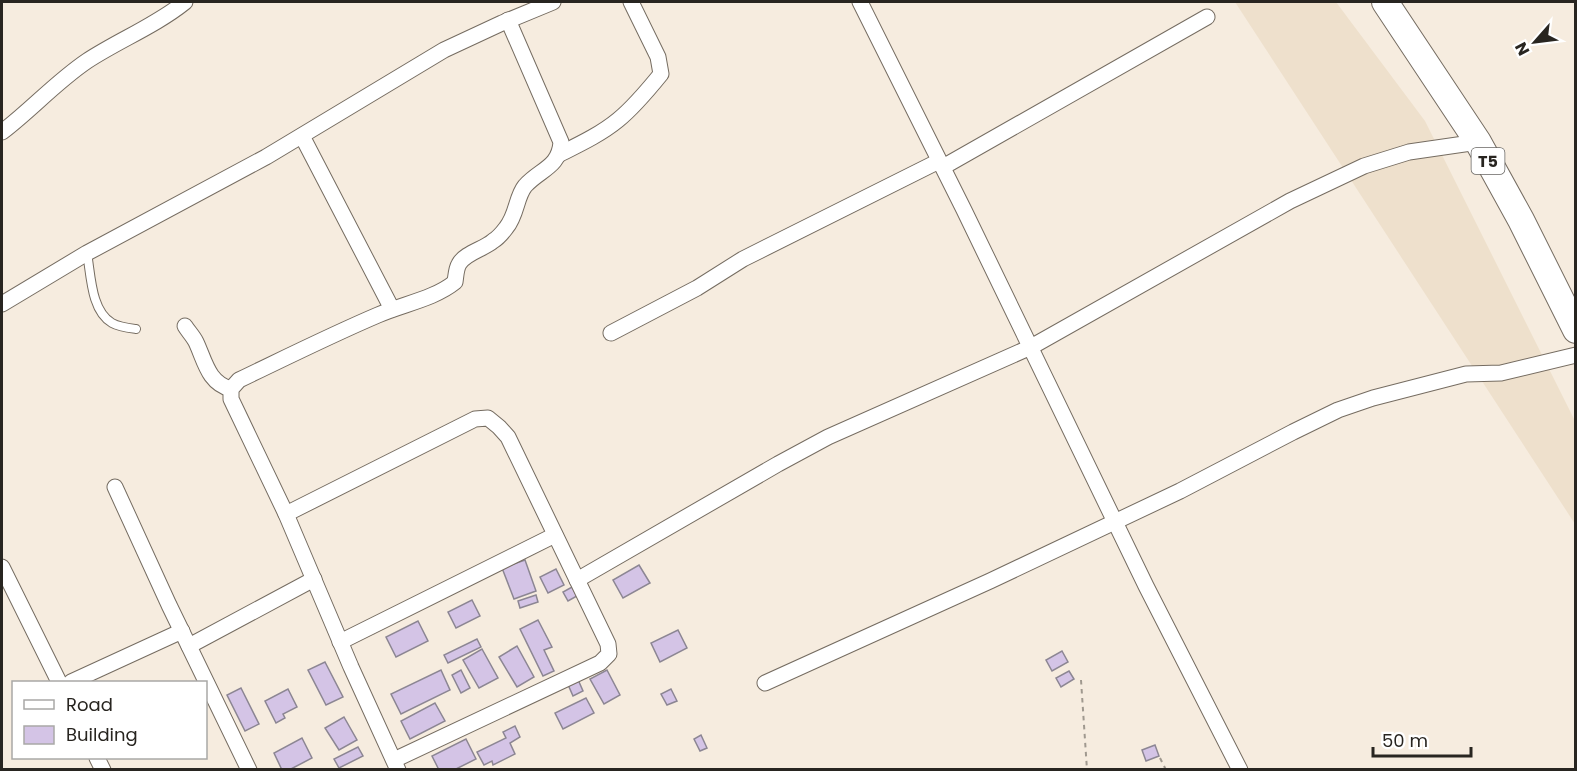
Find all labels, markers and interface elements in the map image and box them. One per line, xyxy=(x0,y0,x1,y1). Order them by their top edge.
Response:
north arrow xyxy=(1505,12,1565,72)
text: N xyxy=(1509,38,1535,60)
road number: T5 xyxy=(1472,148,1504,174)
legend xyxy=(12,681,207,759)
text: Road xyxy=(66,692,113,717)
scale bar xyxy=(1373,720,1470,758)
text: Building xyxy=(66,722,138,747)
text: 50 m xyxy=(1382,728,1428,753)

